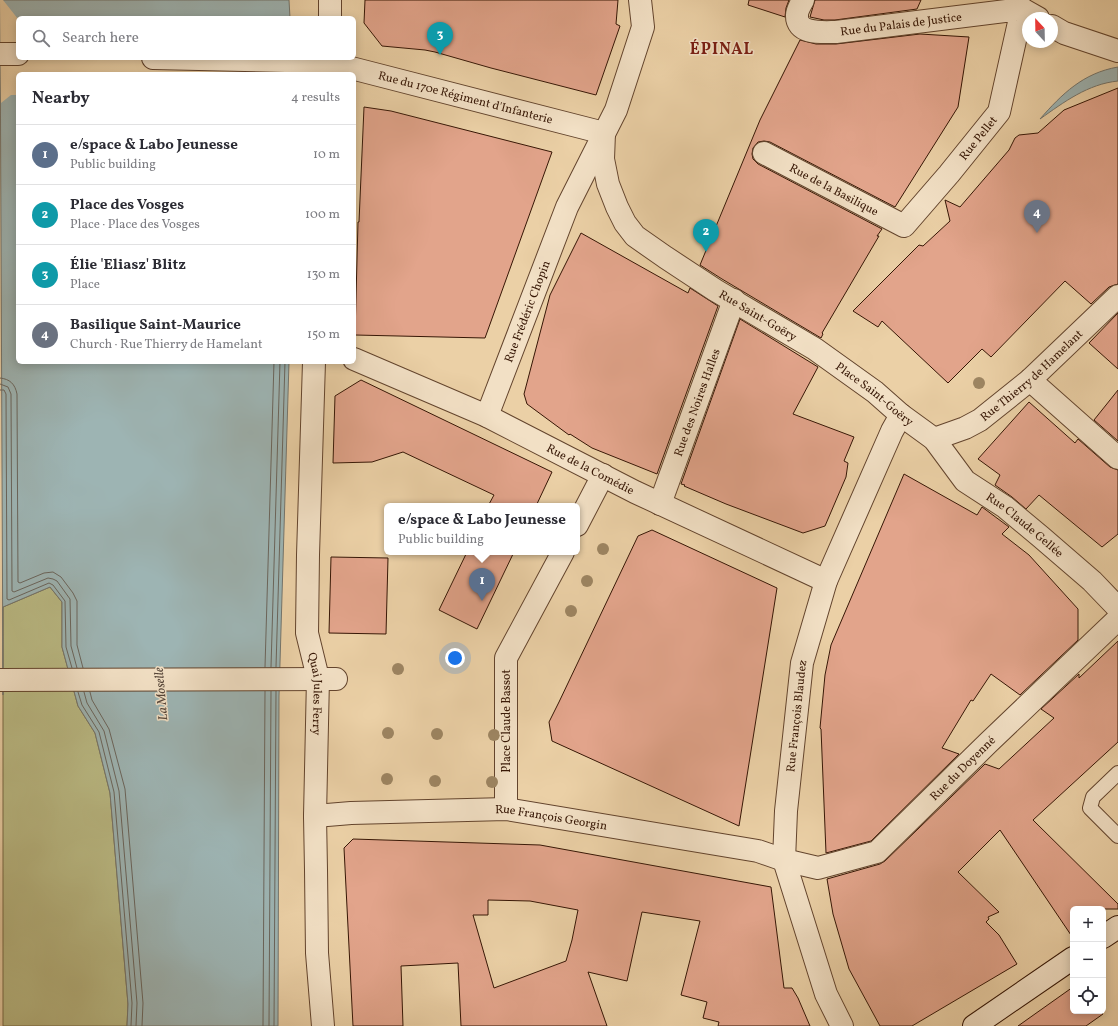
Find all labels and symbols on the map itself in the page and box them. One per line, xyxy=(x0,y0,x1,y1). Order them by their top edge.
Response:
street label: Rue du Palais de Justice xyxy=(839,10,963,40)
north arrow xyxy=(1022,12,1058,48)
pin: 3 xyxy=(427,22,453,55)
district label: ÉPINAL xyxy=(690,39,754,61)
street label: Rue du 170e Régiment d'Infanterie xyxy=(376,68,555,129)
street label: Rue Pellet xyxy=(956,113,1002,164)
street label: Rue de la Basilique xyxy=(786,161,881,220)
pin: 4 xyxy=(1024,200,1050,233)
pin: 2 xyxy=(693,219,719,252)
street label: Rue Frédéric Chopin xyxy=(501,258,555,365)
street label: Rue Saint-Goëry xyxy=(715,287,800,346)
street label: Rue Thierry de Hamelant xyxy=(977,327,1087,426)
street label: Rue des Noires Halles xyxy=(671,347,725,459)
street label: Place Saint-Goëry xyxy=(832,359,917,431)
street label: Rue de la Comédie xyxy=(543,441,637,499)
street label: Rue Claude Gellée xyxy=(982,490,1067,562)
pin: 1 xyxy=(469,568,495,601)
your location xyxy=(445,648,465,668)
street label: Quai Jules Ferry xyxy=(303,651,325,736)
street label: Rue François Blaudez xyxy=(783,658,812,773)
water label: La Moselle xyxy=(151,666,173,721)
street label: Place Claude Bassot xyxy=(499,669,515,773)
street label: Rue du Doyenné xyxy=(927,733,1000,805)
street label: Rue François Georgin xyxy=(495,802,608,835)

